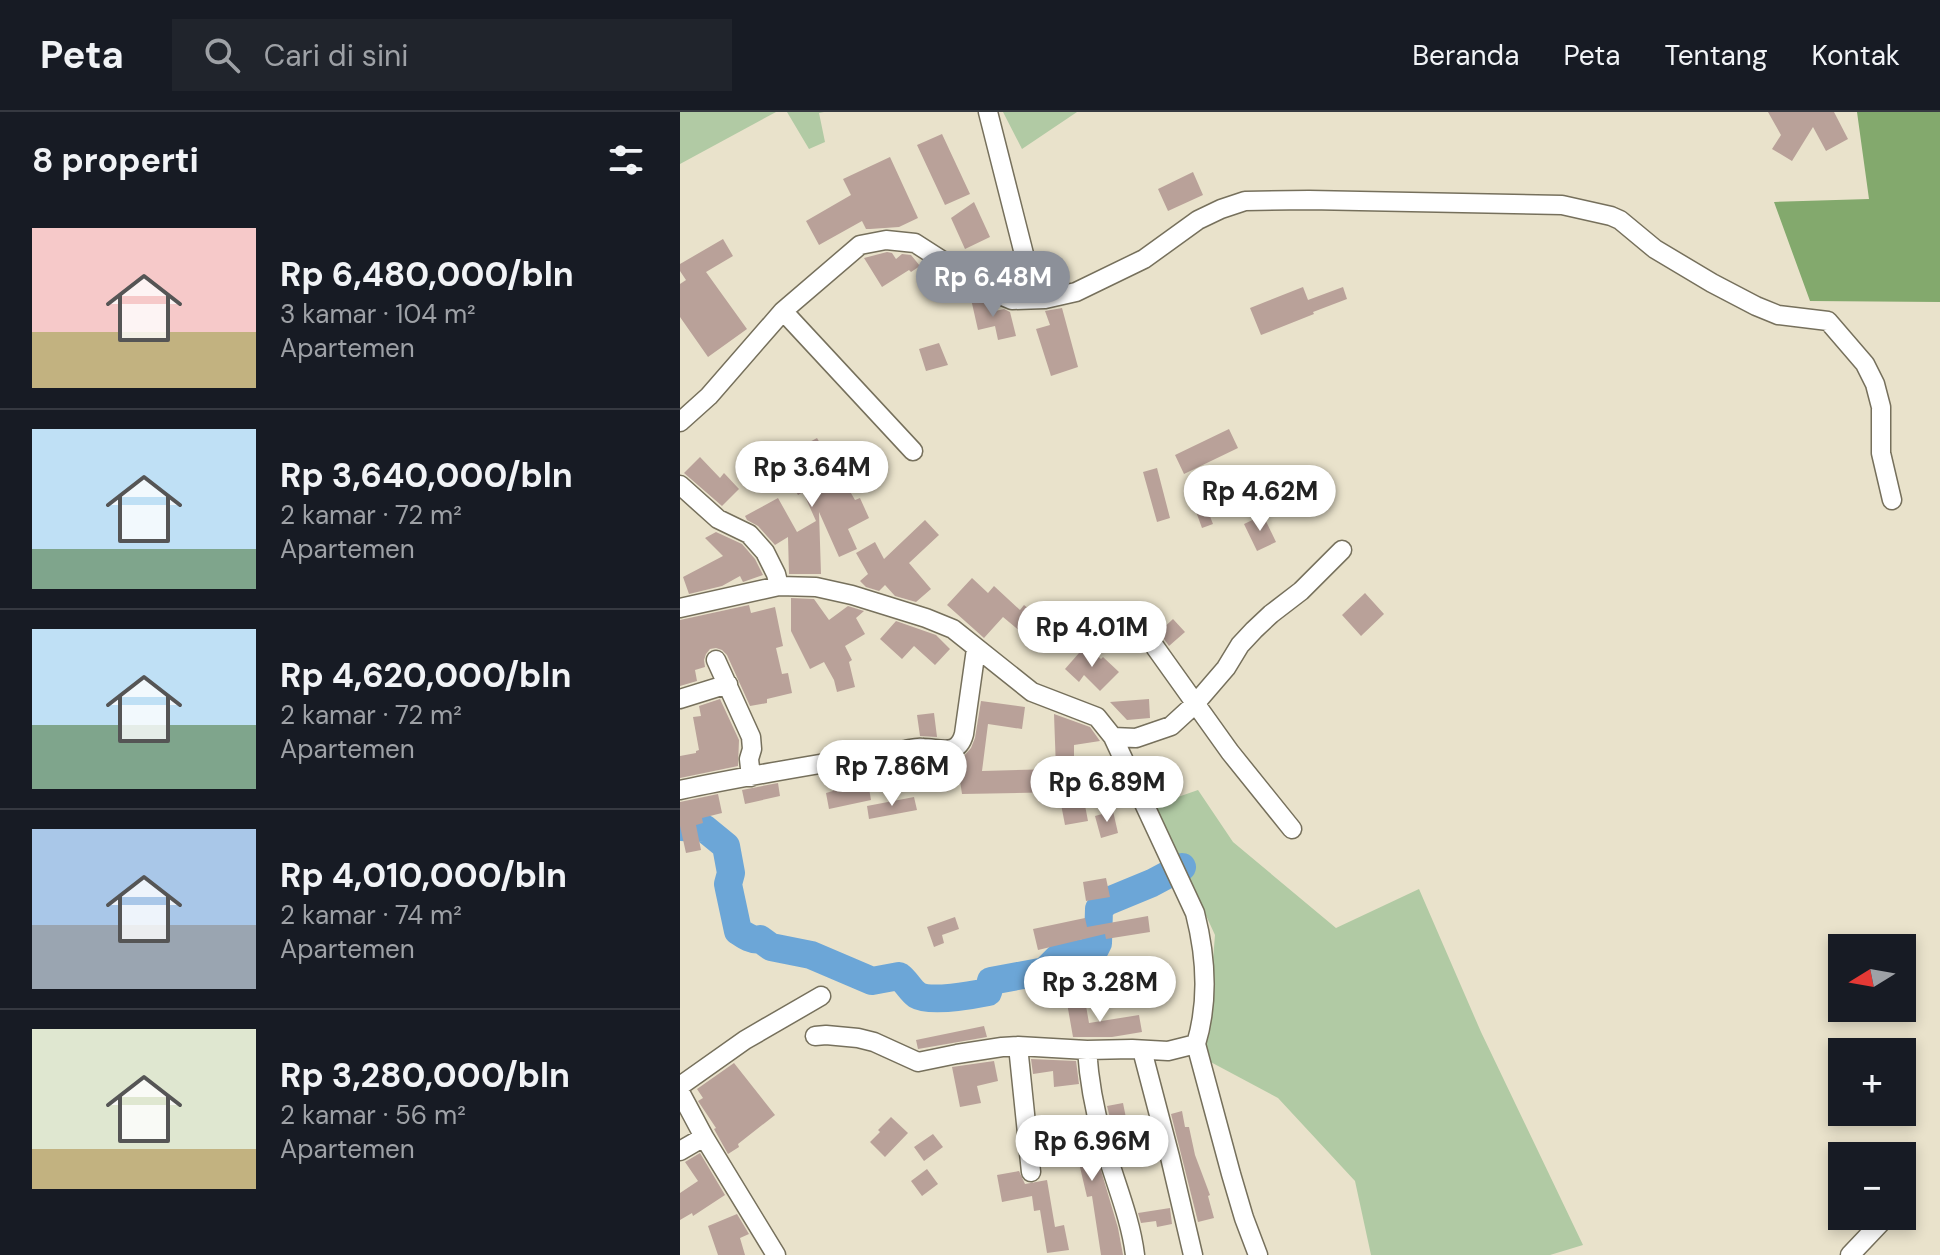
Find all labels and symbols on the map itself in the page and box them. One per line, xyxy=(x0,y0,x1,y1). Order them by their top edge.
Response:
pin: Rp 6.48M xyxy=(910,251,1076,319)
pin: Rp 3.64M xyxy=(729,441,895,509)
pin: Rp 4.62M xyxy=(1177,465,1343,533)
pin: Rp 4.01M xyxy=(1009,601,1175,669)
pin: Rp 7.86M xyxy=(809,740,975,808)
pin: Rp 6.89M xyxy=(1024,756,1190,824)
north arrow xyxy=(1828,934,1916,1022)
pin: Rp 3.28M xyxy=(1017,956,1183,1024)
pin: Rp 6.96M xyxy=(1009,1115,1175,1183)

